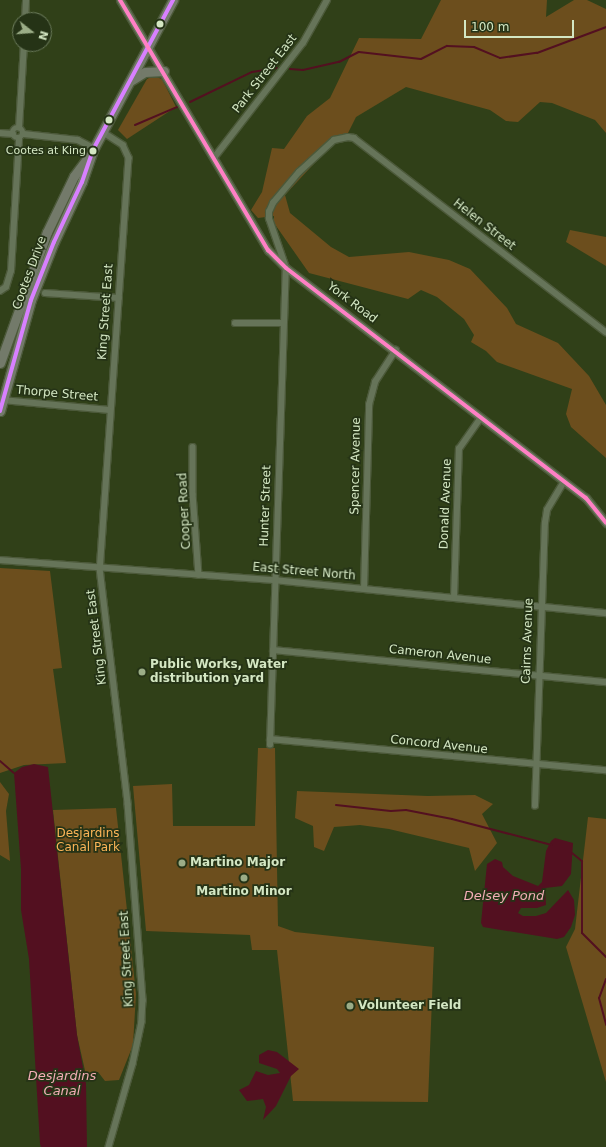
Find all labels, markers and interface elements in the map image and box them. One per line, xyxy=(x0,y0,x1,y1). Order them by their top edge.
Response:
north arrow xyxy=(12,12,52,52)
scale bar xyxy=(466,12,576,38)
unlabelled marker xyxy=(155,19,165,29)
text: 100 m xyxy=(471,20,509,34)
text: N xyxy=(35,29,51,42)
street label: Park Street East xyxy=(230,32,300,116)
unlabelled marker xyxy=(104,115,114,125)
place label: Cootes at King xyxy=(6,144,86,158)
marker: Cootes at King xyxy=(88,146,98,156)
street label: Helen Street xyxy=(450,196,518,254)
street label: Cootes Drive xyxy=(10,234,50,312)
street label: King Street East xyxy=(95,263,117,361)
street label: York Road xyxy=(324,280,380,326)
street label: Thorpe Street xyxy=(15,383,99,405)
street label: Spencer Avenue xyxy=(348,417,364,515)
street label: Donald Avenue xyxy=(437,458,455,550)
street label: Hunter Street xyxy=(257,465,275,547)
street label: Cooper Road xyxy=(176,472,194,550)
street label: East Street North xyxy=(252,560,356,584)
street label: King Street East xyxy=(84,588,110,686)
street label: Cairns Avenue xyxy=(519,598,537,684)
street label: Cameron Avenue xyxy=(388,642,492,668)
place label: Public Works, Water distribution yard xyxy=(150,658,287,686)
marker: Public Works, Water distribution yard xyxy=(137,667,147,677)
street label: Concord Avenue xyxy=(390,733,488,757)
park label: Desjardins Canal Park xyxy=(56,827,120,855)
place label: Martino Major xyxy=(190,856,285,870)
marker: Martino Major xyxy=(177,858,187,868)
marker: Martino Minor xyxy=(239,873,249,883)
place label: Martino Minor xyxy=(196,885,292,899)
water label: Delsey Pond xyxy=(464,888,544,904)
street label: King Street East xyxy=(117,910,137,1008)
place label: Volunteer Field xyxy=(358,999,461,1013)
marker: Volunteer Field xyxy=(345,1001,355,1011)
water label: Desjardins Canal xyxy=(28,1069,96,1100)

